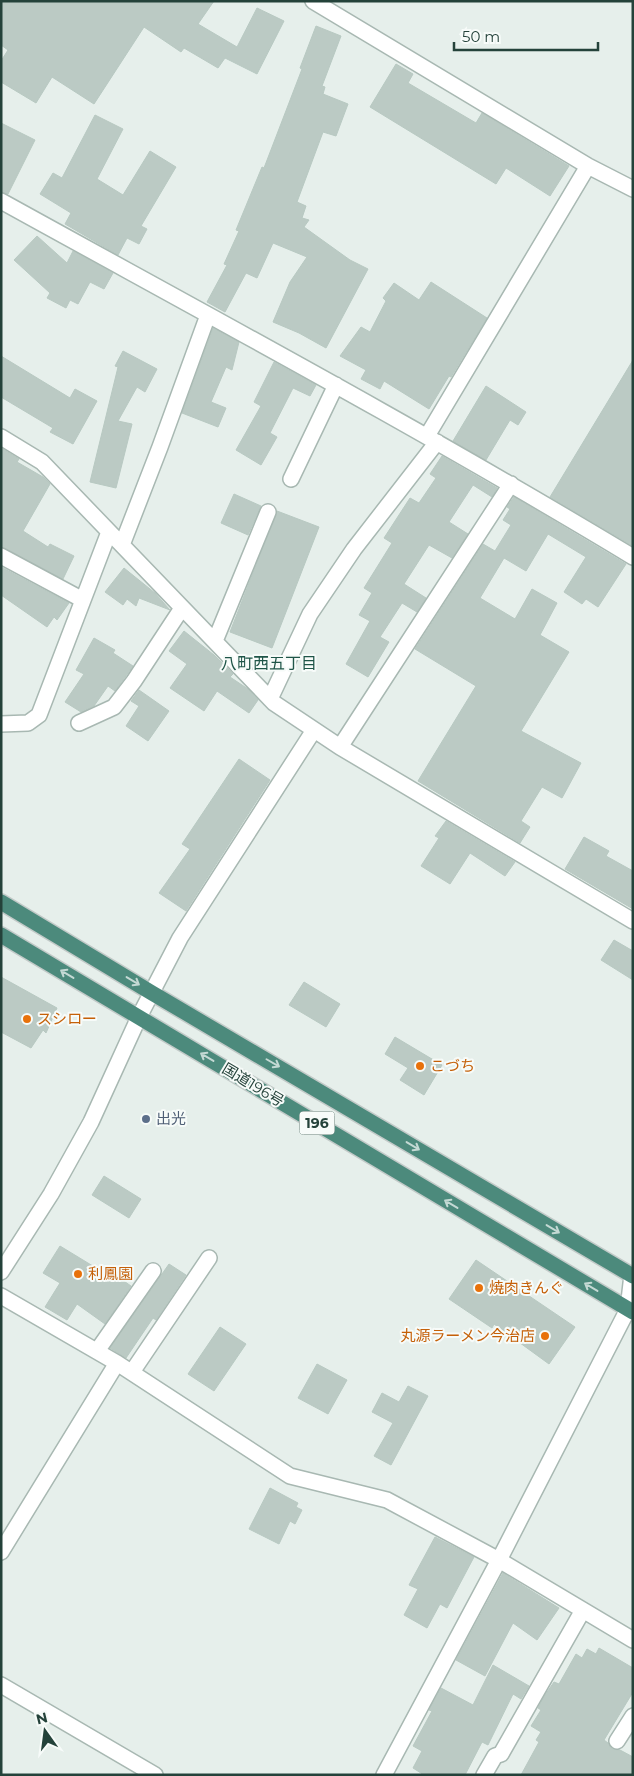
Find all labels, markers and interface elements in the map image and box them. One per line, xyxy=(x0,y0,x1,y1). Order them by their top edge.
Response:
scale bar xyxy=(454,20,598,52)
text: 50 m xyxy=(462,27,500,46)
district label: 八町西五丁目 xyxy=(221,654,317,673)
one-way arrow xyxy=(61,969,75,979)
one-way arrow xyxy=(125,977,139,987)
place label: スシロー xyxy=(37,1009,97,1028)
marker: スシロー xyxy=(21,1013,33,1025)
one-way arrow xyxy=(200,1052,214,1062)
place label: こづち xyxy=(430,1056,475,1075)
street label: 国道196号 xyxy=(219,1059,288,1110)
one-way arrow xyxy=(266,1059,280,1069)
marker: こづち xyxy=(414,1060,426,1072)
place label: 出光 xyxy=(156,1109,186,1128)
road number: 196 xyxy=(300,1112,334,1134)
marker: 出光 xyxy=(140,1113,152,1125)
one-way arrow xyxy=(406,1141,420,1151)
one-way arrow xyxy=(445,1198,459,1208)
one-way arrow xyxy=(545,1224,560,1234)
place label: 利鳳園 xyxy=(88,1264,133,1283)
marker: 利鳳園 xyxy=(72,1268,84,1280)
place label: 焼肉きんぐ xyxy=(489,1278,564,1297)
one-way arrow xyxy=(584,1281,598,1291)
marker: 焼肉きんぐ xyxy=(473,1282,485,1294)
place label: 丸源ラーメン今治店 xyxy=(401,1326,535,1345)
marker: 丸源ラーメン今治店 xyxy=(539,1330,551,1342)
north arrow xyxy=(20,1706,70,1756)
text: N xyxy=(34,1708,50,1728)

